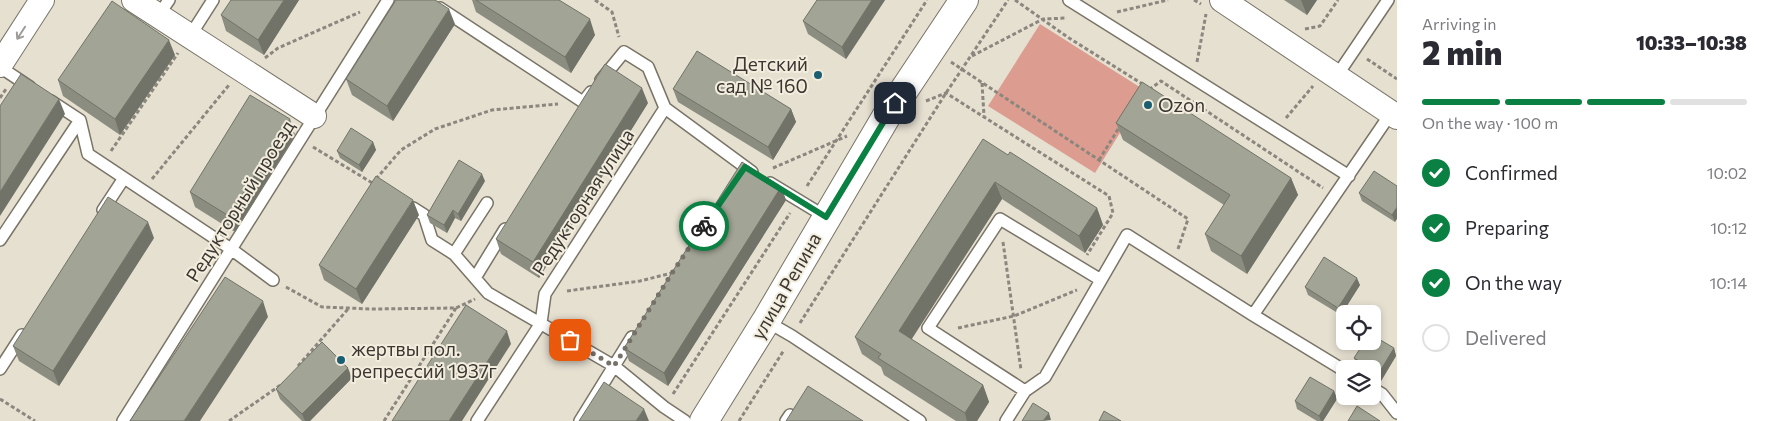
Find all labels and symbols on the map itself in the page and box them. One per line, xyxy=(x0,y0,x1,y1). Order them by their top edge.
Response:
one-way arrow xyxy=(16,25,26,39)
place label: Детский сад № 160 xyxy=(716,52,808,97)
marker: Детский сад № 160 xyxy=(812,69,824,81)
pin xyxy=(874,82,916,124)
place label: Ozon xyxy=(1158,93,1205,116)
marker: Ozon xyxy=(1142,99,1154,111)
street label: Редукторный проезд xyxy=(180,116,299,286)
street label: Редукторная улица xyxy=(527,124,639,279)
courier xyxy=(679,201,729,251)
street label: улица Репина xyxy=(746,228,825,343)
pin xyxy=(549,319,591,361)
place label: жертвы пол. репрессий 1937г xyxy=(351,337,497,382)
marker: жертвы пол. репрессий 1937г xyxy=(335,354,347,366)

